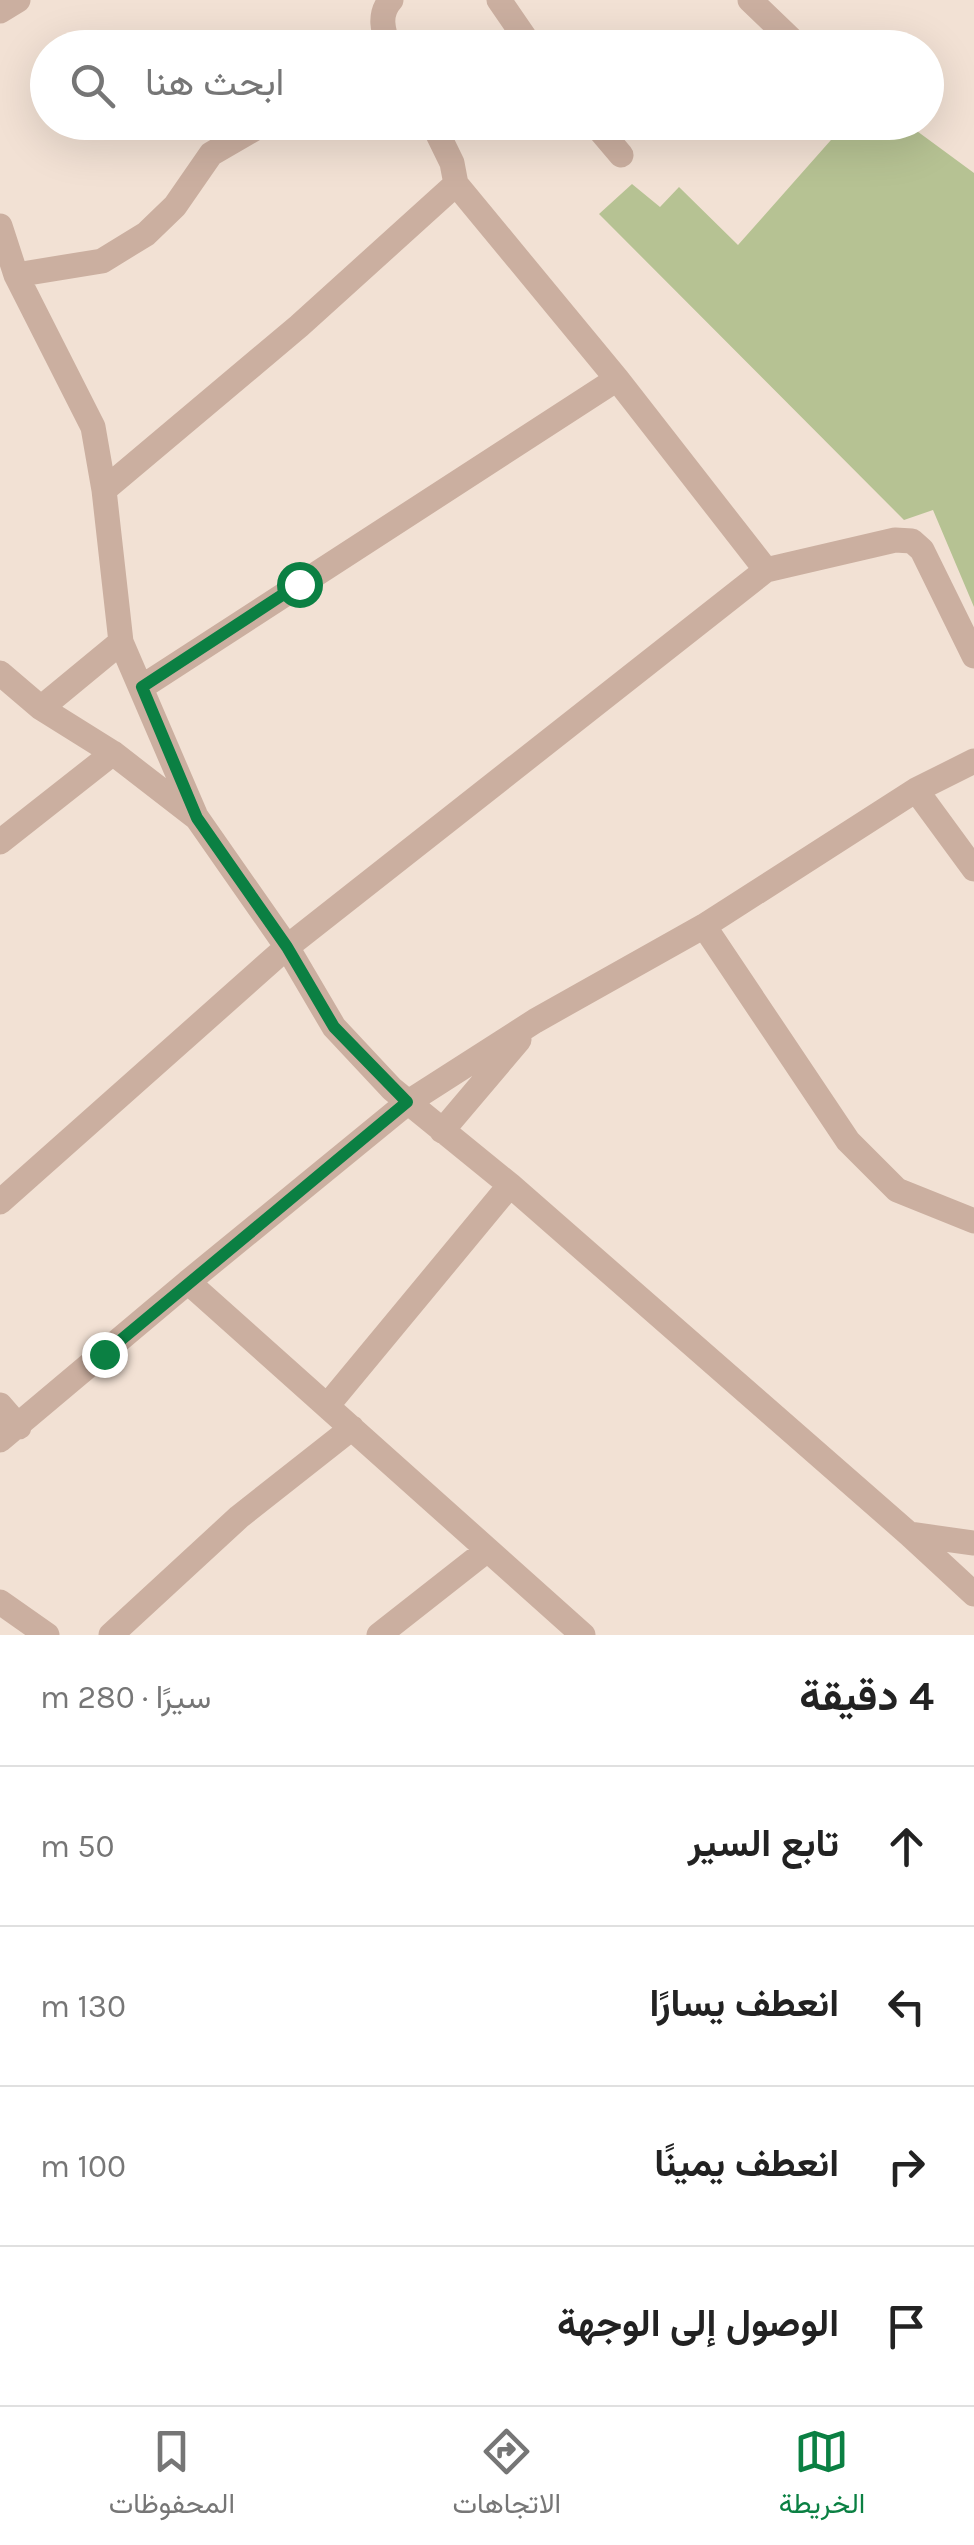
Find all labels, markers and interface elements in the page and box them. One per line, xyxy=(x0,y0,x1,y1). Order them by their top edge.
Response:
search box xyxy=(30,30,944,140)
icon: search xyxy=(65,58,120,113)
text: ابحث هنا xyxy=(145,60,284,105)
route start xyxy=(277,562,323,608)
route end xyxy=(82,1332,128,1378)
text: 4 دقيقة xyxy=(799,1671,934,1721)
text: سيرًا · 280 m xyxy=(40,1679,211,1716)
icon: ahead xyxy=(879,1819,934,1874)
text: تابع السير xyxy=(688,1821,839,1866)
text: 50 m xyxy=(40,1828,115,1865)
icon: left xyxy=(879,1979,934,2034)
text: انعطف يسارًا xyxy=(650,1981,839,2026)
text: 130 m xyxy=(40,1988,126,2025)
icon: right xyxy=(879,2139,934,2194)
text: انعطف يمينًا xyxy=(654,2141,839,2186)
text: 100 m xyxy=(40,2148,126,2185)
icon: arrive xyxy=(879,2299,934,2354)
text: الوصول إلى الوجهة xyxy=(557,2301,839,2346)
tab: المحفوظات xyxy=(109,2424,235,2528)
tab: الاتجاهات xyxy=(452,2424,561,2528)
tab: الخريطة xyxy=(779,2424,865,2528)

